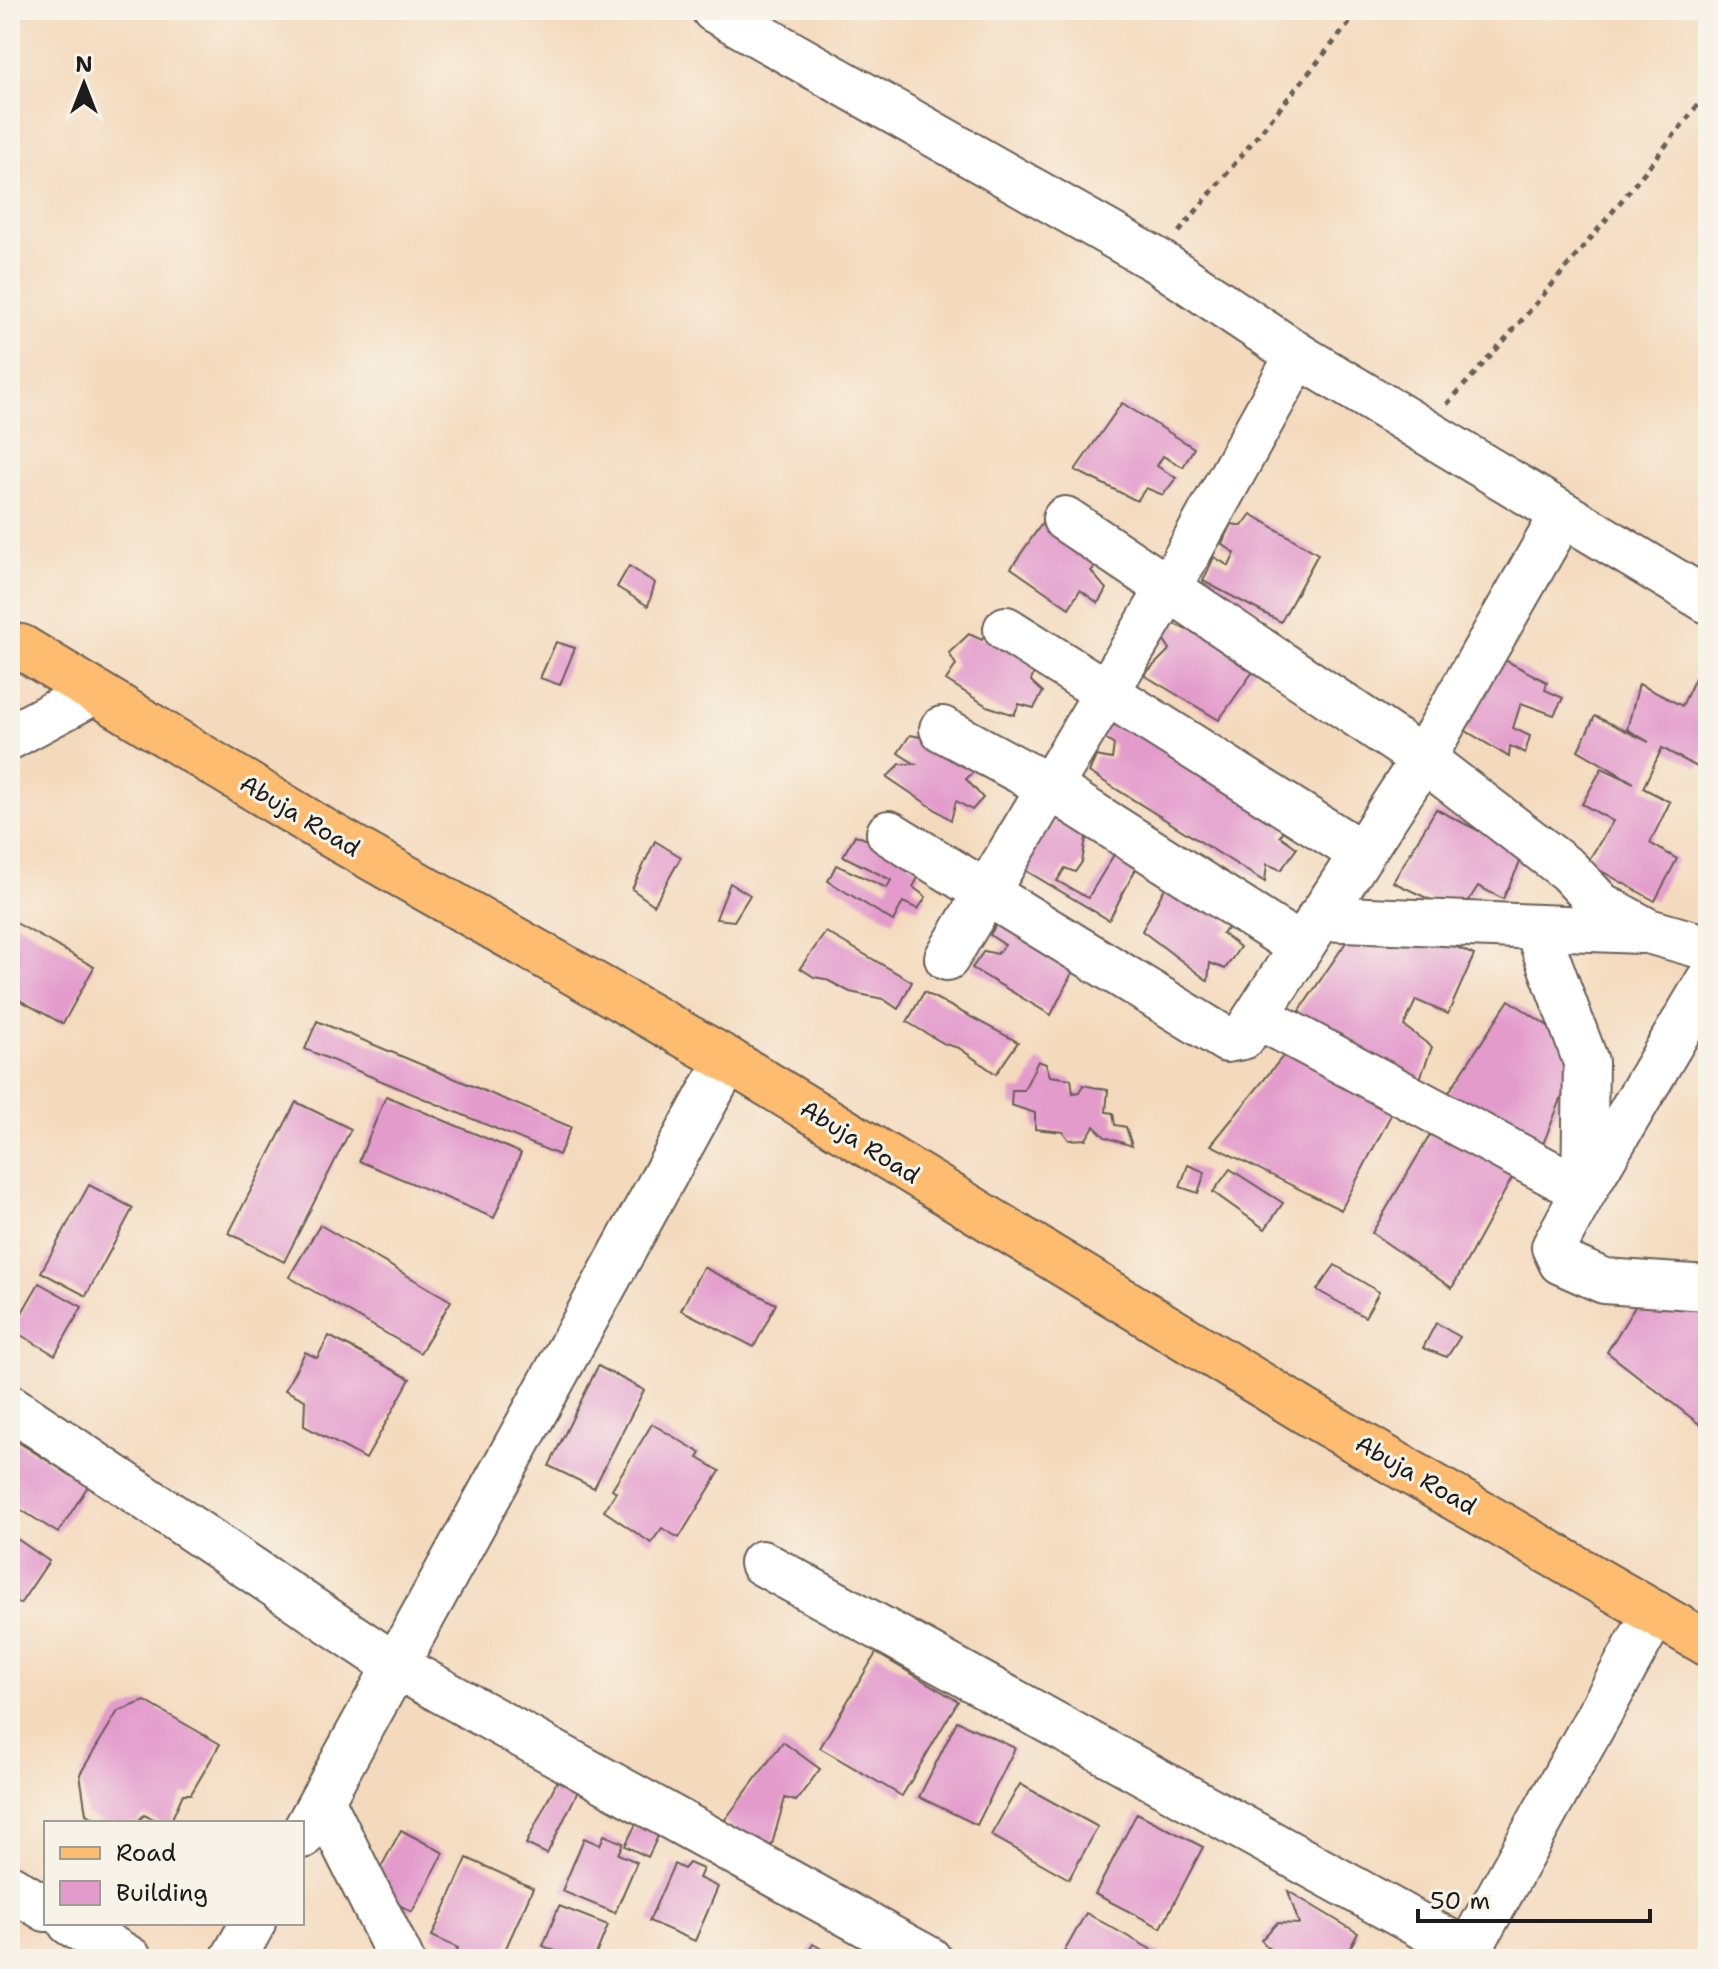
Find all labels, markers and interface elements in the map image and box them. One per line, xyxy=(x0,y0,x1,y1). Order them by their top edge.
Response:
north arrow xyxy=(44,44,124,124)
text: N xyxy=(75,50,93,79)
street label: Abuja Road xyxy=(234,767,366,865)
street label: Abuja Road xyxy=(794,1093,926,1191)
street label: Abuja Road xyxy=(1349,1427,1483,1523)
legend xyxy=(44,1821,304,1925)
text: Road xyxy=(116,1837,176,1869)
scale bar xyxy=(1418,1873,1650,1923)
text: Building xyxy=(116,1877,208,1909)
text: 50 m xyxy=(1430,1885,1490,1917)

